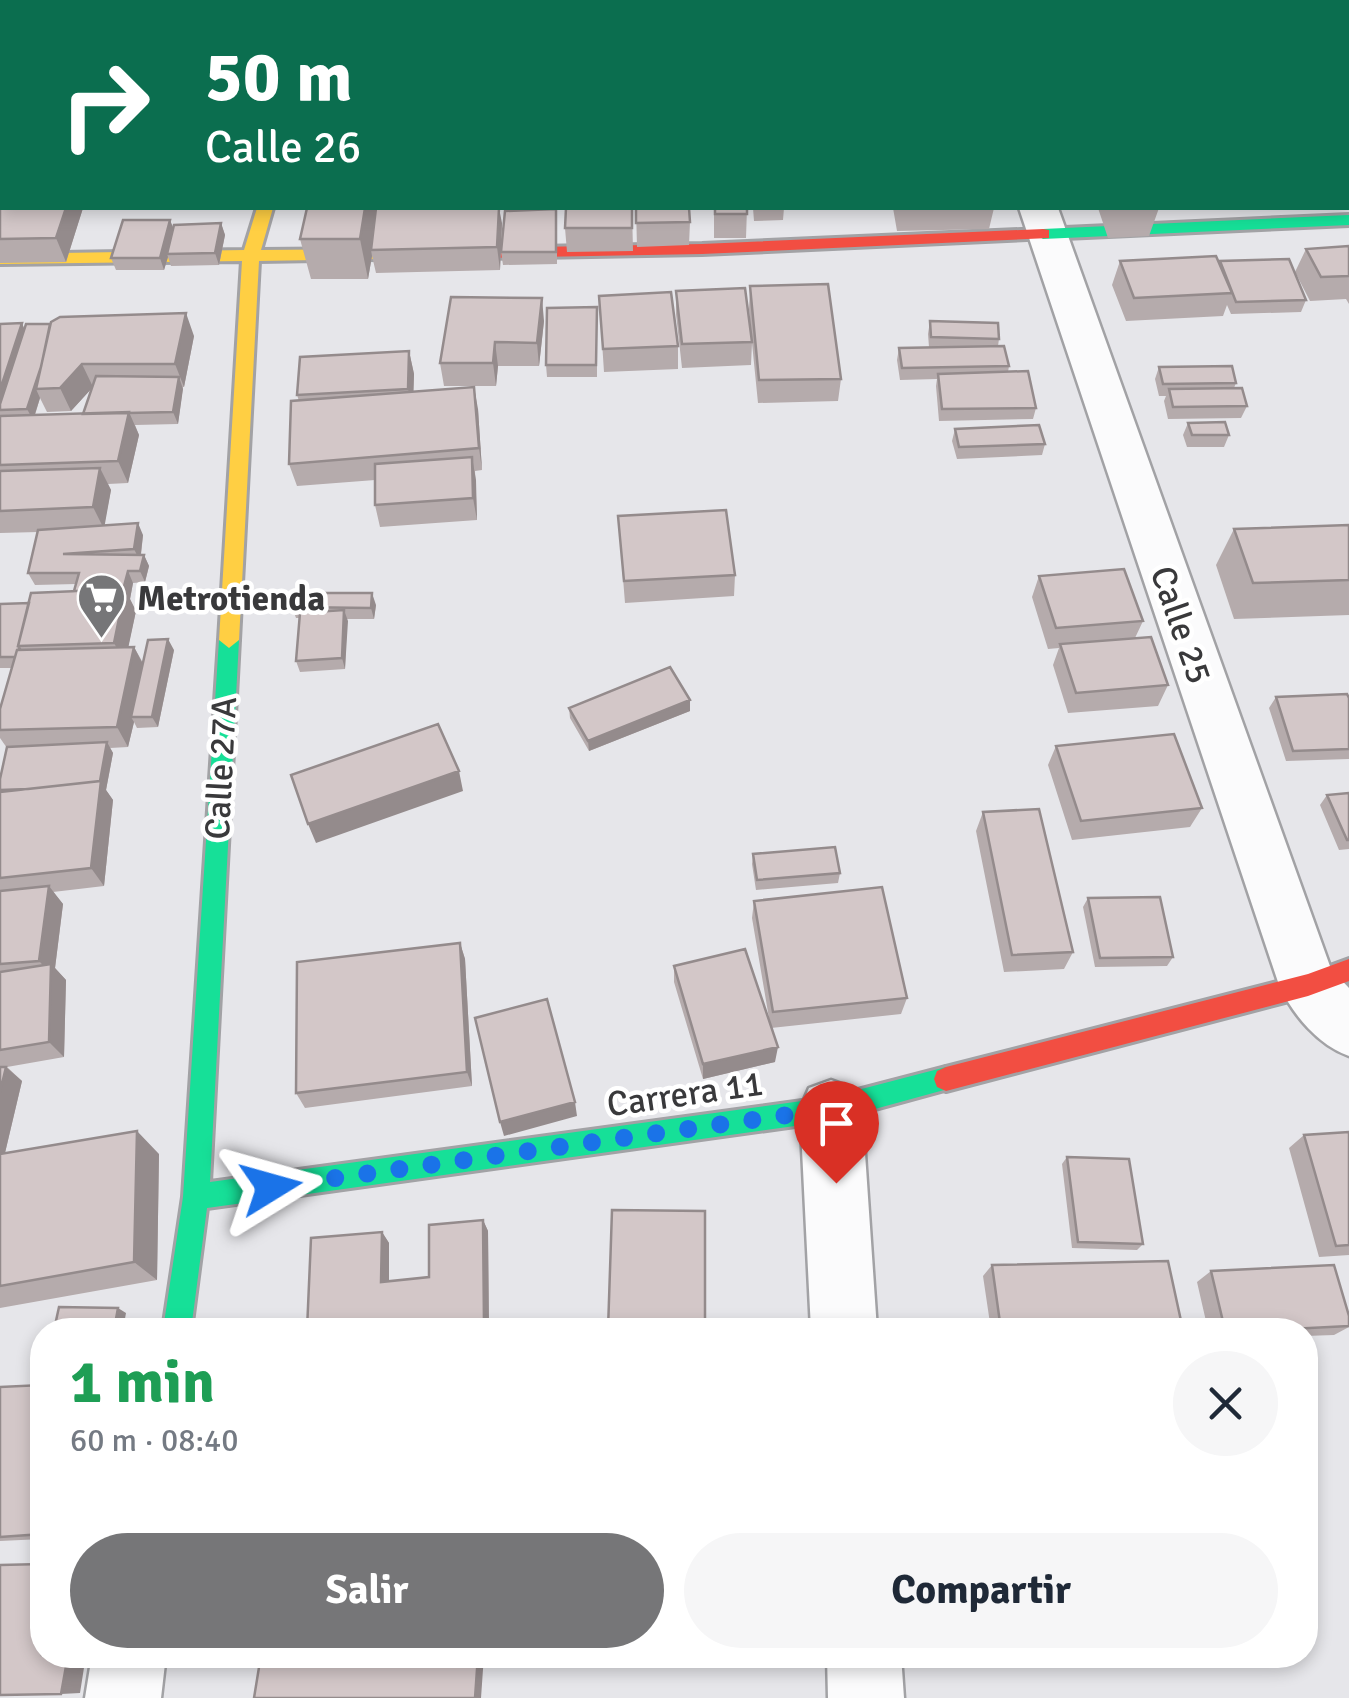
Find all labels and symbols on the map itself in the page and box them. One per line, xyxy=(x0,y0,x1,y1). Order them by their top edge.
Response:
street label: Calle 25 xyxy=(1141,561,1221,689)
supermarket icon: Metrotienda xyxy=(76,572,128,640)
place label: Metrotienda xyxy=(137,577,325,620)
street label: Calle 27A xyxy=(196,696,246,840)
street label: Carrera 11 xyxy=(604,1062,766,1126)
pin xyxy=(794,1081,879,1184)
position arrow xyxy=(219,1135,323,1239)

